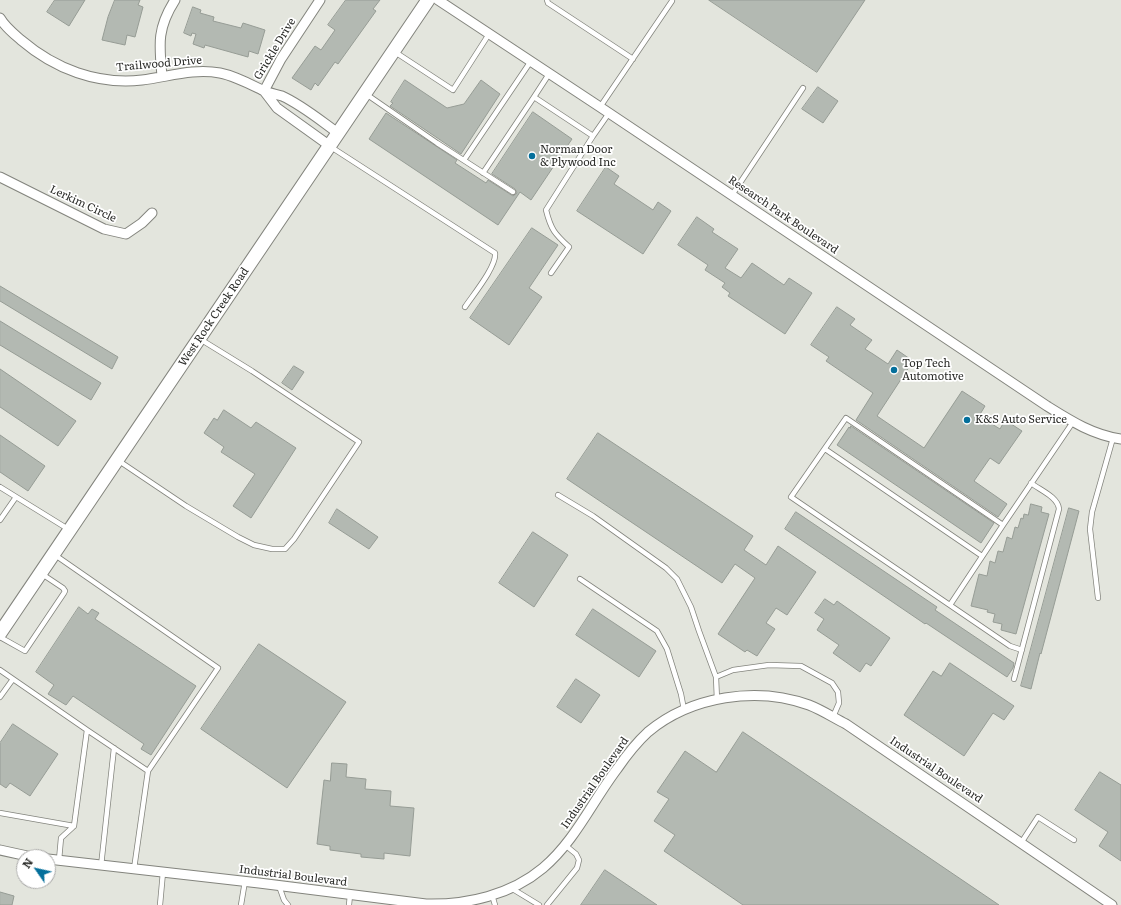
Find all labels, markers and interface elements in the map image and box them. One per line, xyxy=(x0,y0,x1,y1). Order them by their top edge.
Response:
street label: Grickle Drive xyxy=(251,16,299,82)
street label: Trailwood Drive xyxy=(116,54,202,74)
place label: Norman Door & Plywood Inc xyxy=(540,143,616,169)
marker: Norman Door & Plywood Inc xyxy=(527,151,537,161)
street label: Research Park Boulevard xyxy=(726,173,840,257)
street label: Lerkim Circle xyxy=(48,183,118,225)
street label: West Rock Creek Road xyxy=(176,265,252,369)
place label: Top Tech Automotive xyxy=(902,357,964,383)
marker: Top Tech Automotive xyxy=(889,365,899,375)
place label: K&S Auto Service xyxy=(975,413,1067,427)
marker: K&S Auto Service xyxy=(962,415,972,425)
street label: Industrial Boulevard xyxy=(887,734,985,806)
street label: Industrial Boulevard xyxy=(558,735,632,831)
north arrow xyxy=(16,849,56,889)
text: N xyxy=(18,855,36,871)
street label: Industrial Boulevard xyxy=(238,863,348,889)

